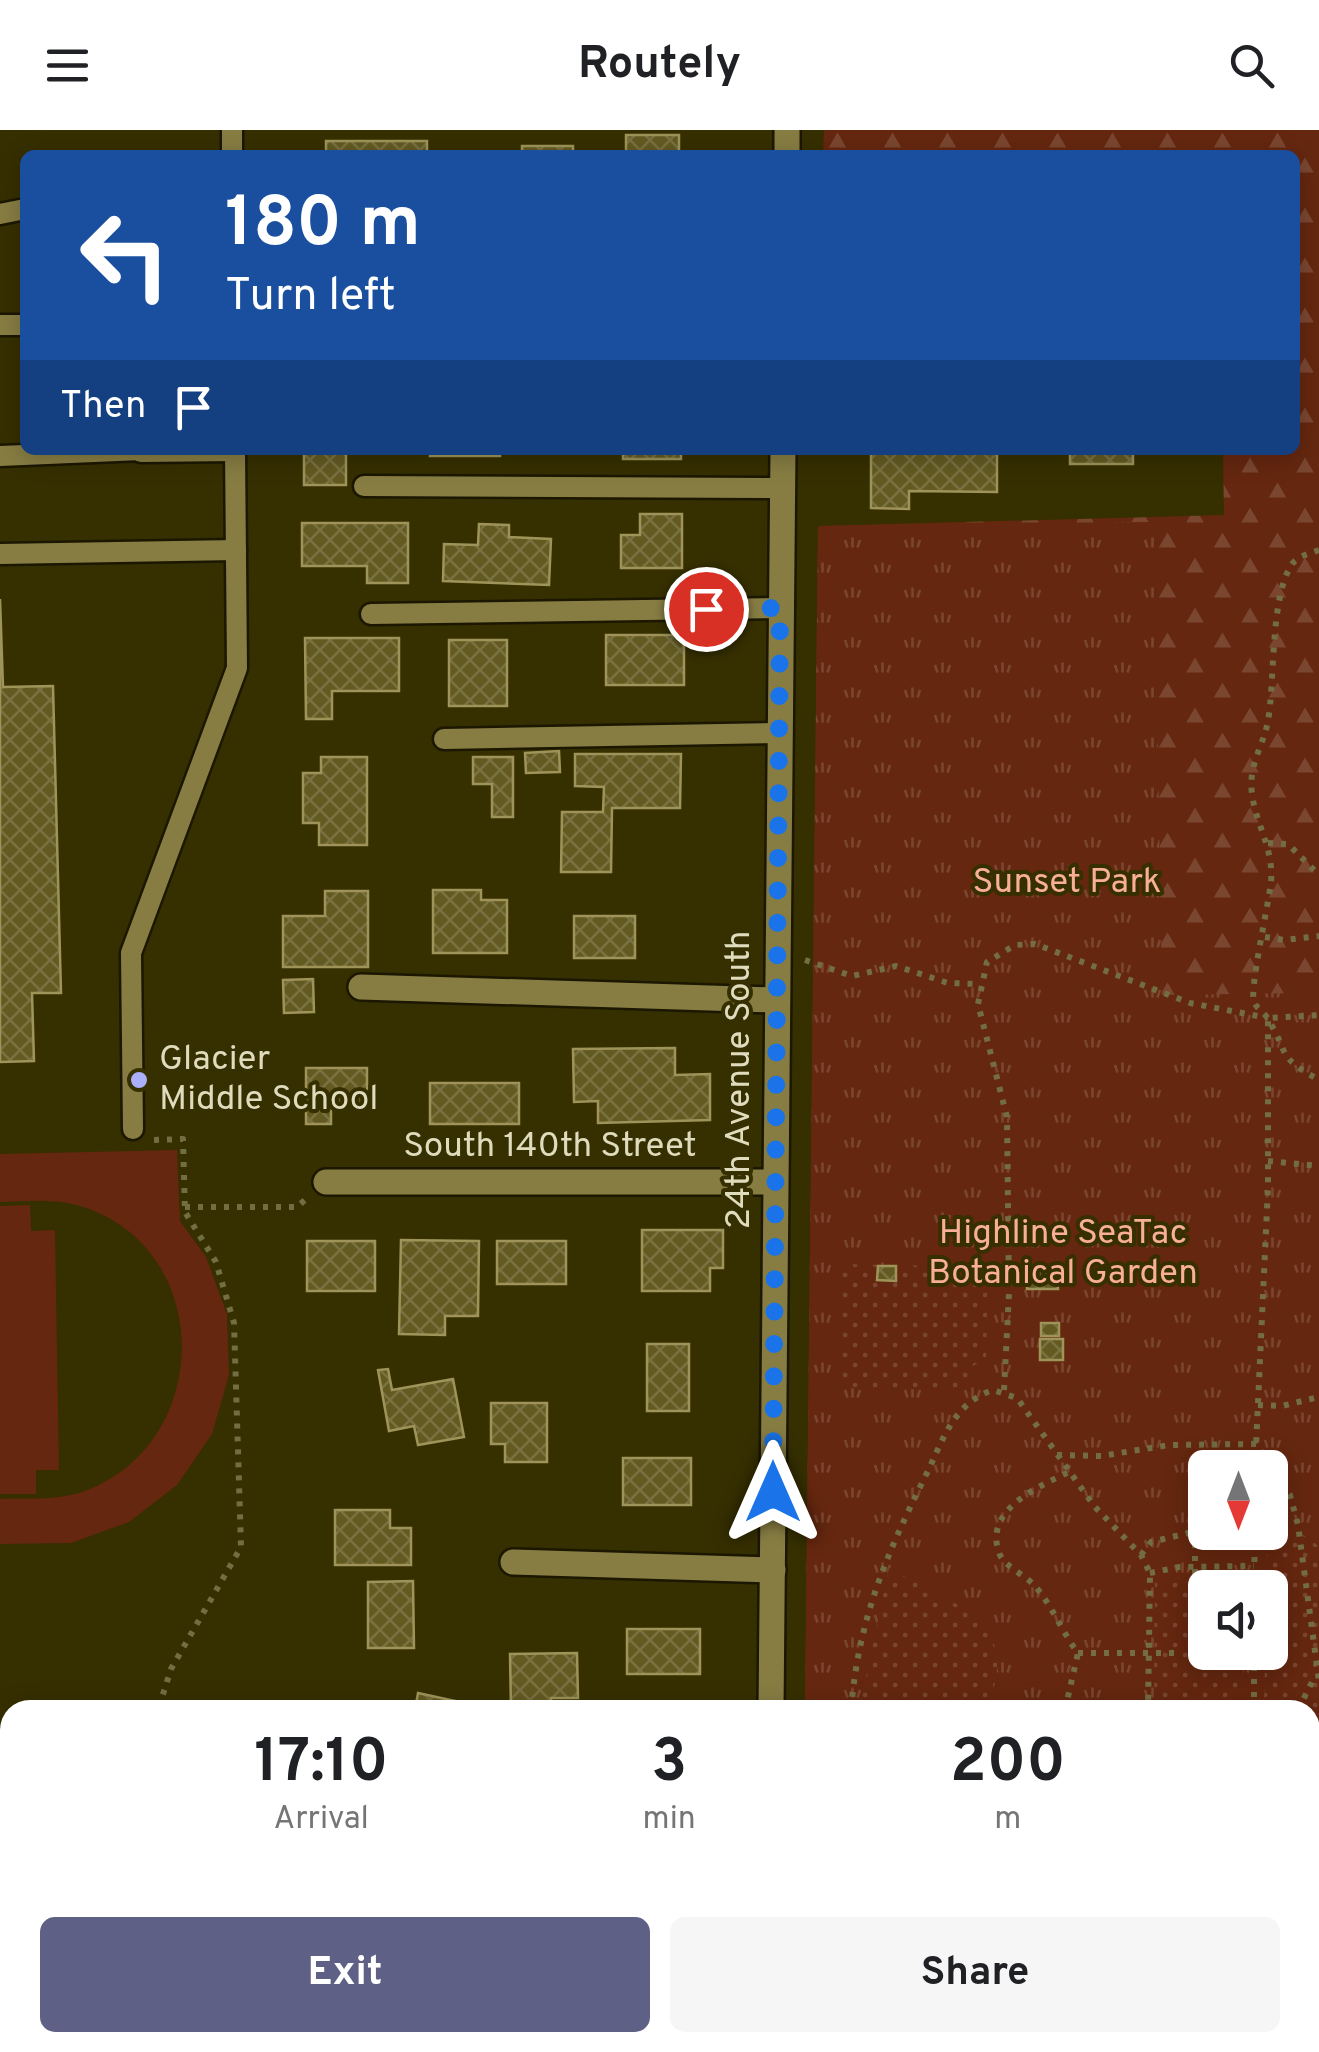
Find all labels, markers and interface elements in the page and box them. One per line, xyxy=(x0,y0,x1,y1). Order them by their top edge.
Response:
text: Routely xyxy=(578,37,741,94)
icon: menu xyxy=(40,38,95,93)
icon: search xyxy=(1224,38,1279,93)
text: 180 m xyxy=(225,182,421,271)
icon: left xyxy=(60,190,190,320)
text: Turn left xyxy=(225,269,396,326)
icon: arrive xyxy=(166,380,221,435)
text: Then xyxy=(60,383,146,432)
pin xyxy=(664,567,749,652)
icon: arrive xyxy=(679,582,734,637)
park label: Sunset Park xyxy=(973,861,1161,905)
street label: 24th Avenue South xyxy=(718,931,762,1229)
place label: Glacier Middle School xyxy=(159,1038,378,1122)
marker: Glacier Middle School xyxy=(128,1069,150,1091)
street label: South 140th Street xyxy=(403,1125,697,1169)
park label: Highline SeaTac Botanical Garden xyxy=(928,1212,1198,1296)
position arrow xyxy=(721,1440,825,1544)
north arrow xyxy=(1188,1450,1288,1550)
map controls xyxy=(1188,1450,1288,1670)
button: sound xyxy=(1188,1570,1288,1670)
text: 17:10 xyxy=(254,1727,388,1803)
text: 3 xyxy=(651,1727,687,1803)
text: 200 xyxy=(950,1727,1066,1803)
text: Arrival xyxy=(274,1800,369,1840)
text: min xyxy=(643,1800,696,1840)
text: m xyxy=(994,1800,1021,1840)
button: Exit xyxy=(40,1917,650,2032)
button: Share xyxy=(670,1917,1280,2032)

